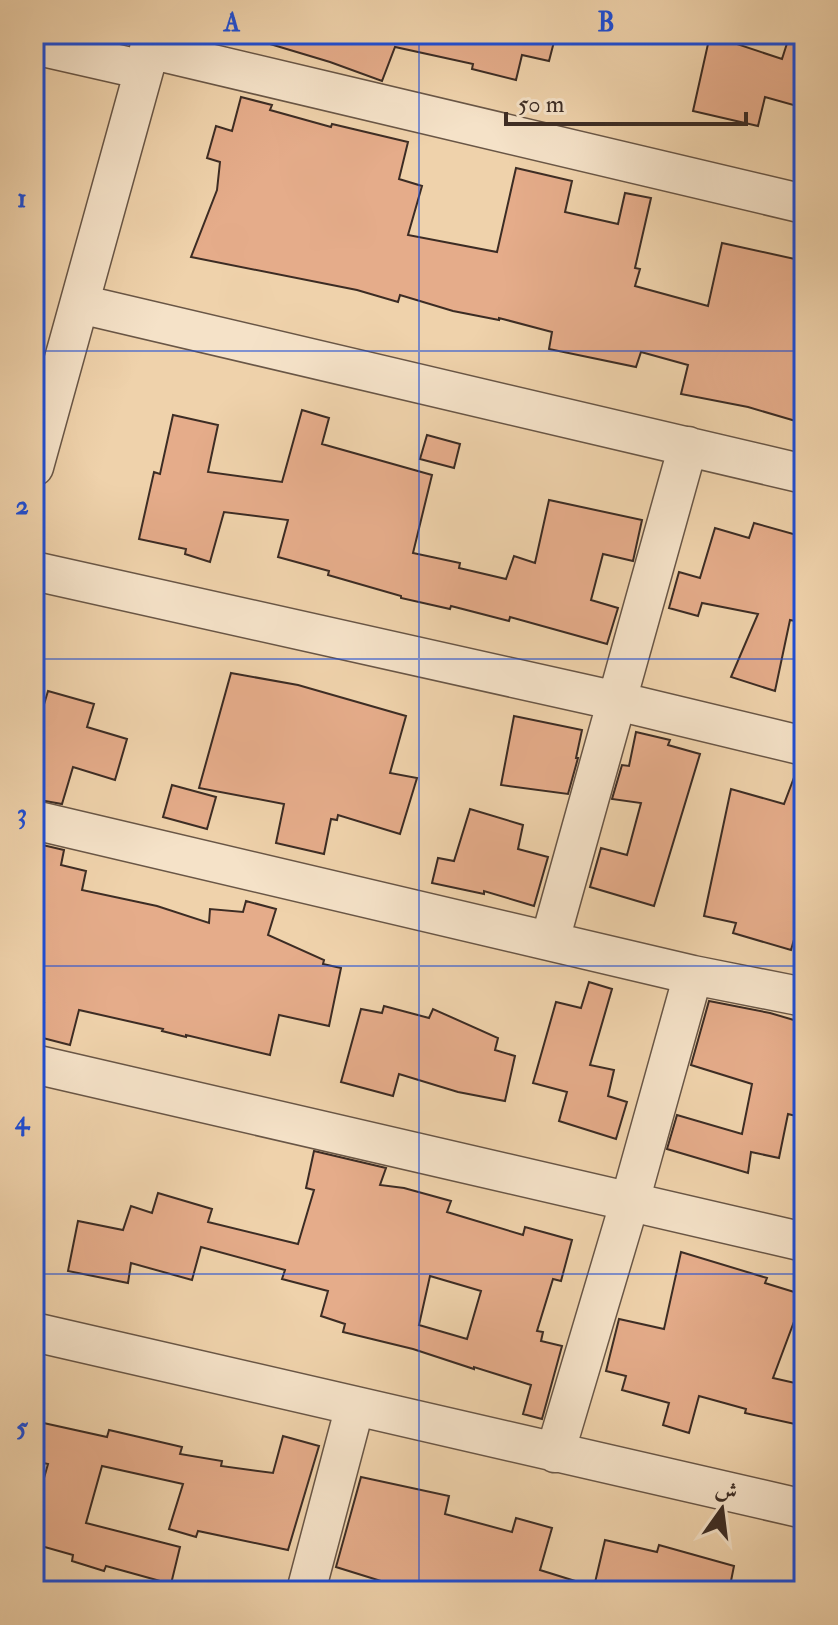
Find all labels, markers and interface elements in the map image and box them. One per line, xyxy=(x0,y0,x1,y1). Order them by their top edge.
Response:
text: A xyxy=(223,7,241,39)
text: B xyxy=(597,7,615,39)
scale bar xyxy=(506,76,746,126)
text: 50 m xyxy=(518,89,565,120)
text: 1 xyxy=(17,183,27,215)
text: 2 xyxy=(15,490,29,522)
text: 3 xyxy=(17,798,27,830)
text: 4 xyxy=(14,1105,31,1137)
text: 5 xyxy=(16,1412,28,1444)
north arrow xyxy=(682,1469,762,1549)
text: ش xyxy=(713,1474,741,1507)

